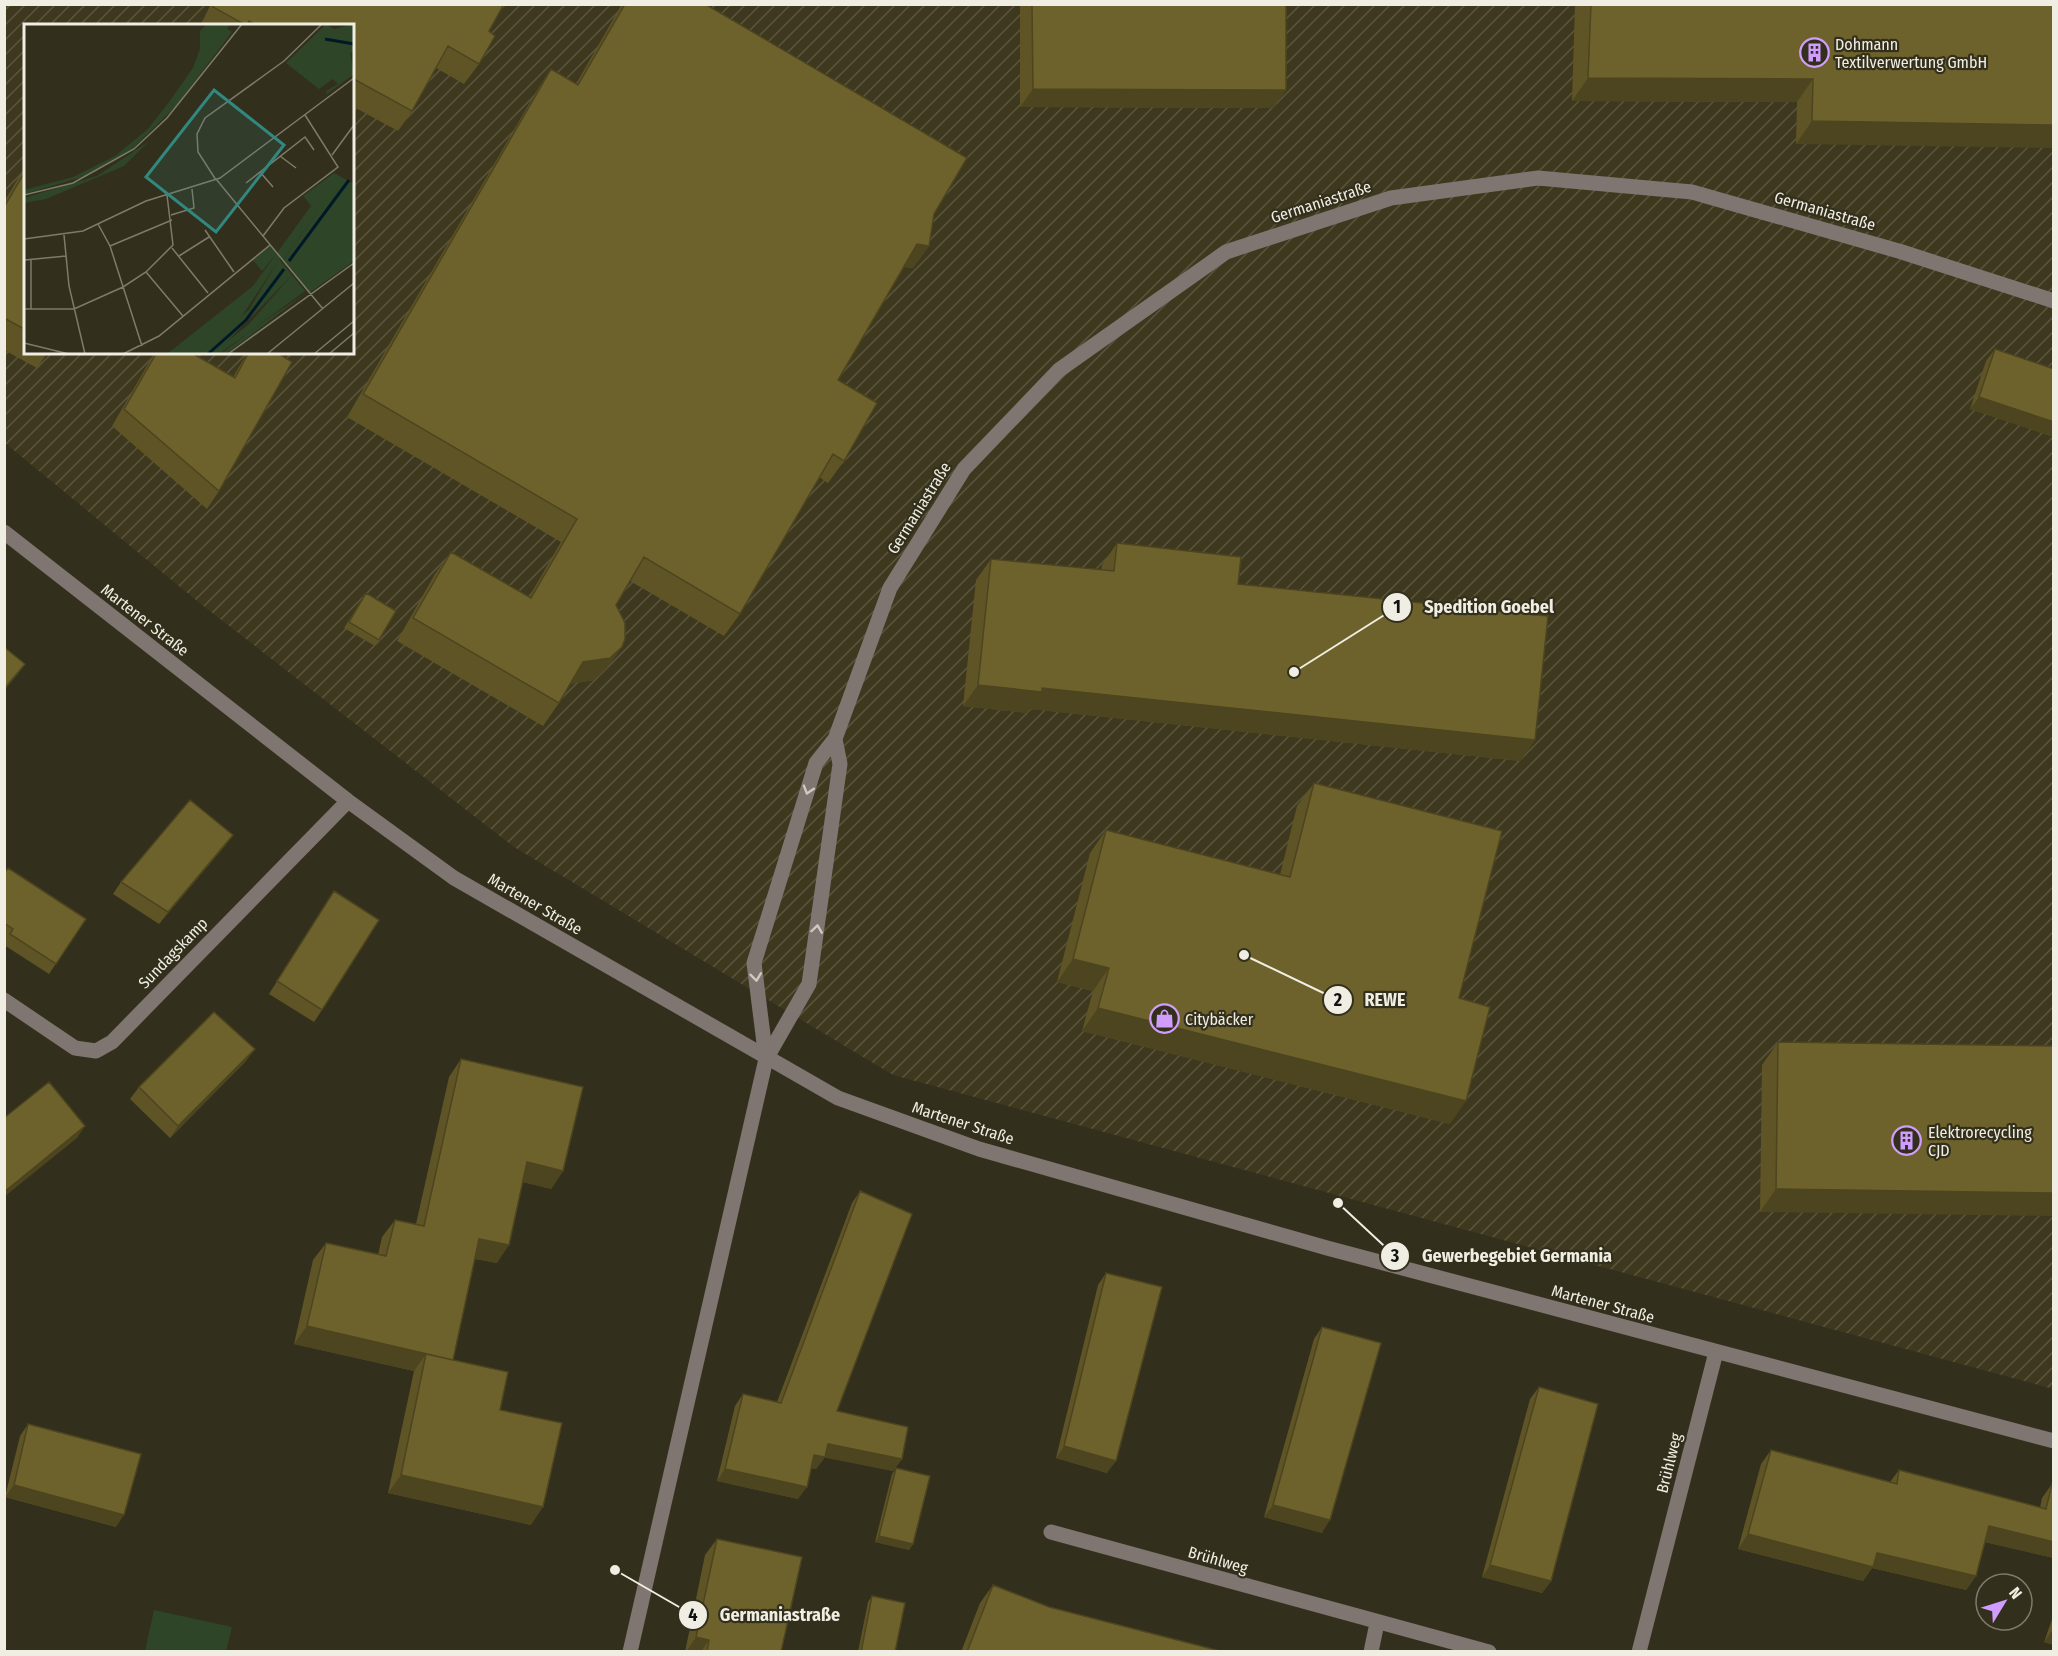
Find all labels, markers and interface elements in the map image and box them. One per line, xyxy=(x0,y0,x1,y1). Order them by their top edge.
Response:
inset map xyxy=(24,24,354,354)
place label: Dohmann Textilverwertung GmbH xyxy=(1835,35,1987,72)
building icon: Dohmann Textilverwertung GmbH xyxy=(1798,37,1830,69)
street label: Germaniastraße xyxy=(1268,177,1374,227)
street label: Germaniastraße xyxy=(1772,187,1878,235)
street label: Germaniastraße xyxy=(883,459,955,557)
street label: Martener Straße xyxy=(97,580,193,660)
callout: Spedition Goebel xyxy=(1382,589,1566,625)
text: 1 xyxy=(1393,596,1401,618)
text: Spedition Goebel xyxy=(1424,596,1554,618)
one-way arrow xyxy=(803,784,815,795)
street label: Martener Straße xyxy=(484,869,586,939)
street label: Sundagskamp xyxy=(135,914,211,992)
one-way arrow xyxy=(810,924,822,933)
one-way arrow xyxy=(749,973,762,982)
callout: REWE xyxy=(1323,982,1418,1018)
text: 2 xyxy=(1333,989,1342,1011)
text: REWE xyxy=(1364,989,1406,1011)
shop icon: Citybäcker xyxy=(1148,1003,1180,1035)
place label: Citybäcker xyxy=(1185,1010,1254,1029)
street label: Martener Straße xyxy=(910,1098,1016,1148)
place label: Elektrorecycling CJD xyxy=(1928,1123,2032,1160)
building icon: Elektrorecycling CJD xyxy=(1891,1125,1923,1157)
callout: Gewerbegebiet Germania xyxy=(1380,1238,1624,1274)
text: 3 xyxy=(1390,1245,1400,1267)
text: Gewerbegebiet Germania xyxy=(1422,1245,1612,1267)
street label: Martener Straße xyxy=(1549,1281,1657,1327)
street label: Brühlweg xyxy=(1652,1431,1686,1495)
street label: Brühlweg xyxy=(1186,1542,1251,1578)
north arrow xyxy=(1974,1572,2034,1632)
text: N xyxy=(2005,1583,2026,1603)
callout: Germaniastraße xyxy=(678,1597,852,1633)
text: 4 xyxy=(688,1604,698,1626)
text: Germaniastraße xyxy=(720,1604,840,1626)

